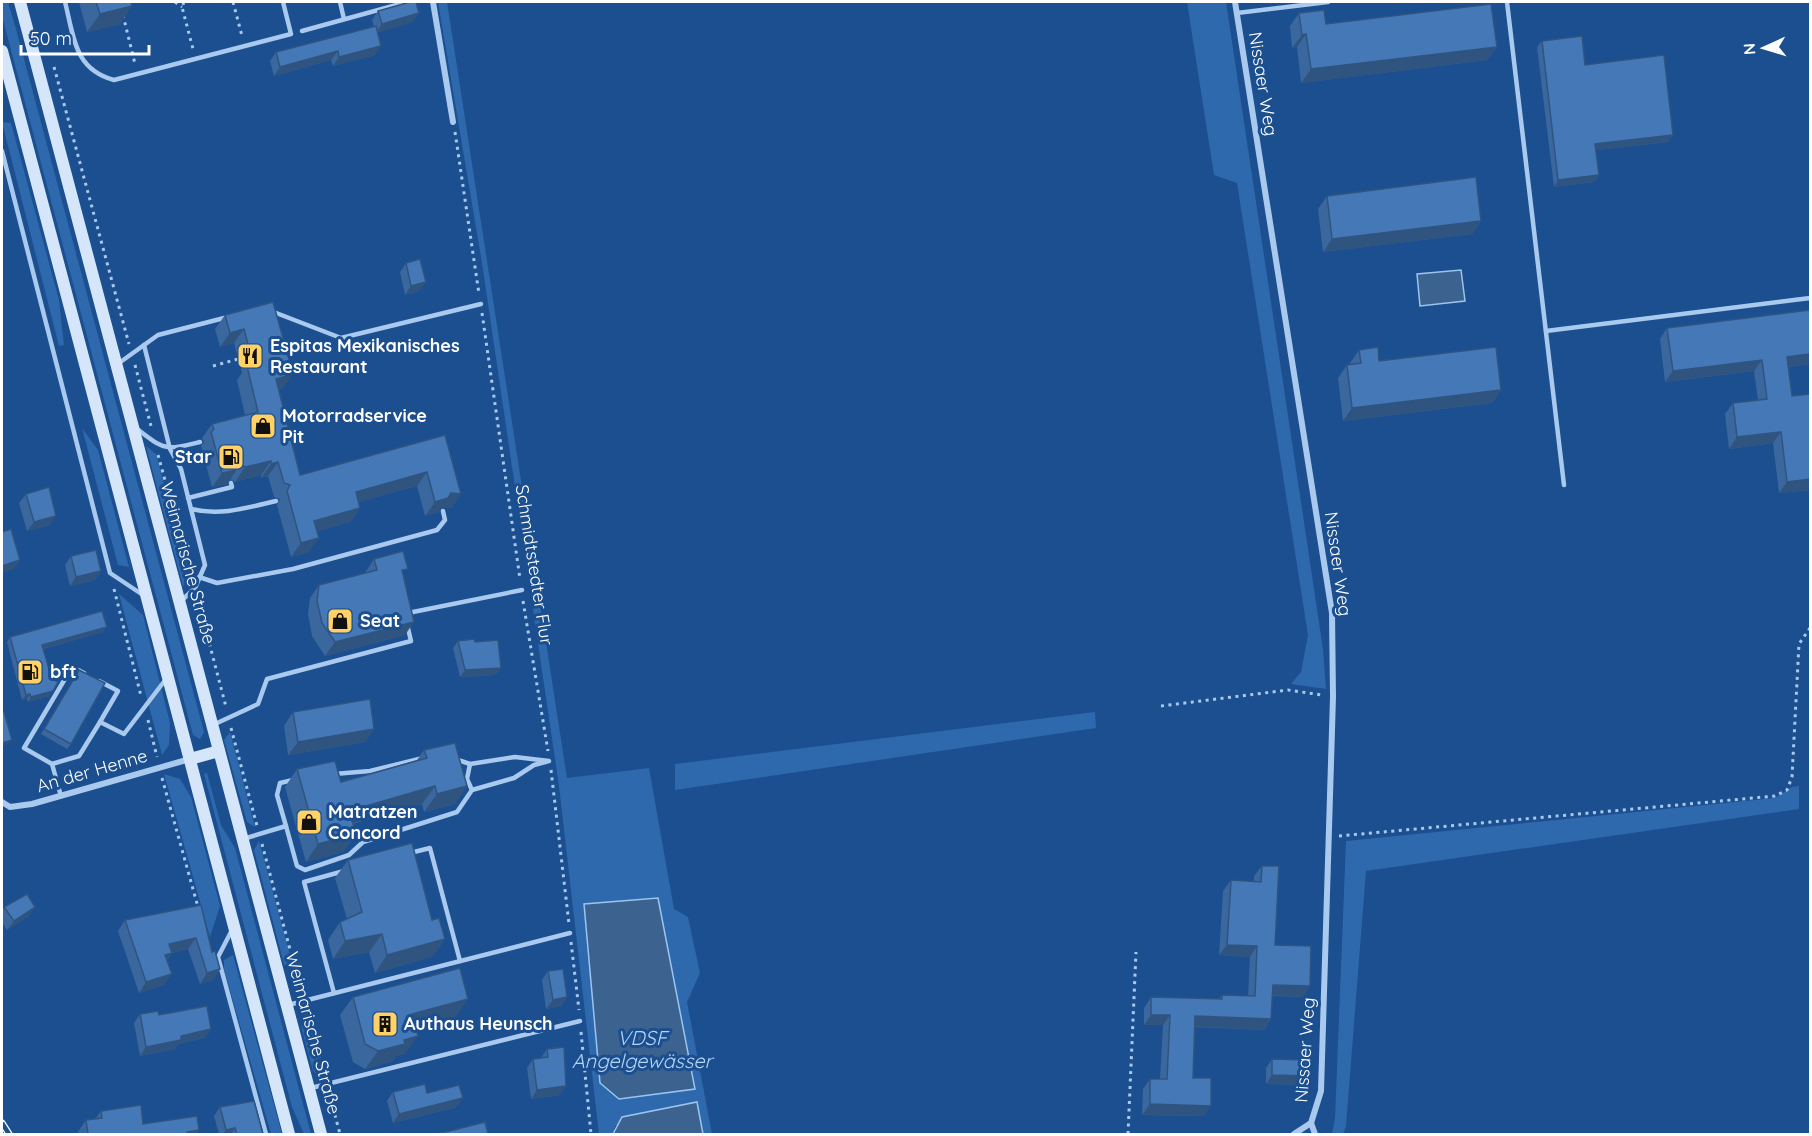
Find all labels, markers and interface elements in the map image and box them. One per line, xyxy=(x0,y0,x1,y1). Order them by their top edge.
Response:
scale bar xyxy=(21,18,148,56)
north arrow xyxy=(1734,18,1794,78)
text: 50 m xyxy=(30,27,72,50)
street label: Nissaer Weg xyxy=(1244,30,1283,138)
text: N xyxy=(1739,42,1759,56)
place label: Espitas Mexikanisches Restaurant xyxy=(270,334,460,378)
restaurant icon: Espitas Mexikanisches Restaurant xyxy=(235,341,265,371)
place label: Motorradservice Pit xyxy=(282,404,427,448)
shop icon: Motorradservice Pit xyxy=(248,411,278,441)
fuel station icon: Star xyxy=(216,442,246,472)
place label: Star xyxy=(175,445,212,468)
street label: Weimarische Straße xyxy=(156,479,221,647)
street label: Schmidtstedter Flur xyxy=(510,483,559,647)
street label: Nissaer Weg xyxy=(1320,510,1357,618)
shop icon: Seat xyxy=(325,606,355,636)
place label: Seat xyxy=(360,609,400,632)
fuel station icon: bft xyxy=(15,657,45,687)
place label: bft xyxy=(50,660,77,683)
street label: An der Henne xyxy=(34,744,150,797)
place label: Matratzen Concord xyxy=(328,800,418,844)
shop icon: Matratzen Concord xyxy=(294,807,324,837)
street label: Weimarische Straße xyxy=(281,949,346,1117)
street label: Nissaer Weg xyxy=(1289,997,1320,1103)
building icon: Authaus Heunsch xyxy=(370,1009,400,1039)
place label: Authaus Heunsch xyxy=(404,1012,553,1035)
water label: VDSF Angelgewässer xyxy=(572,1025,715,1073)

